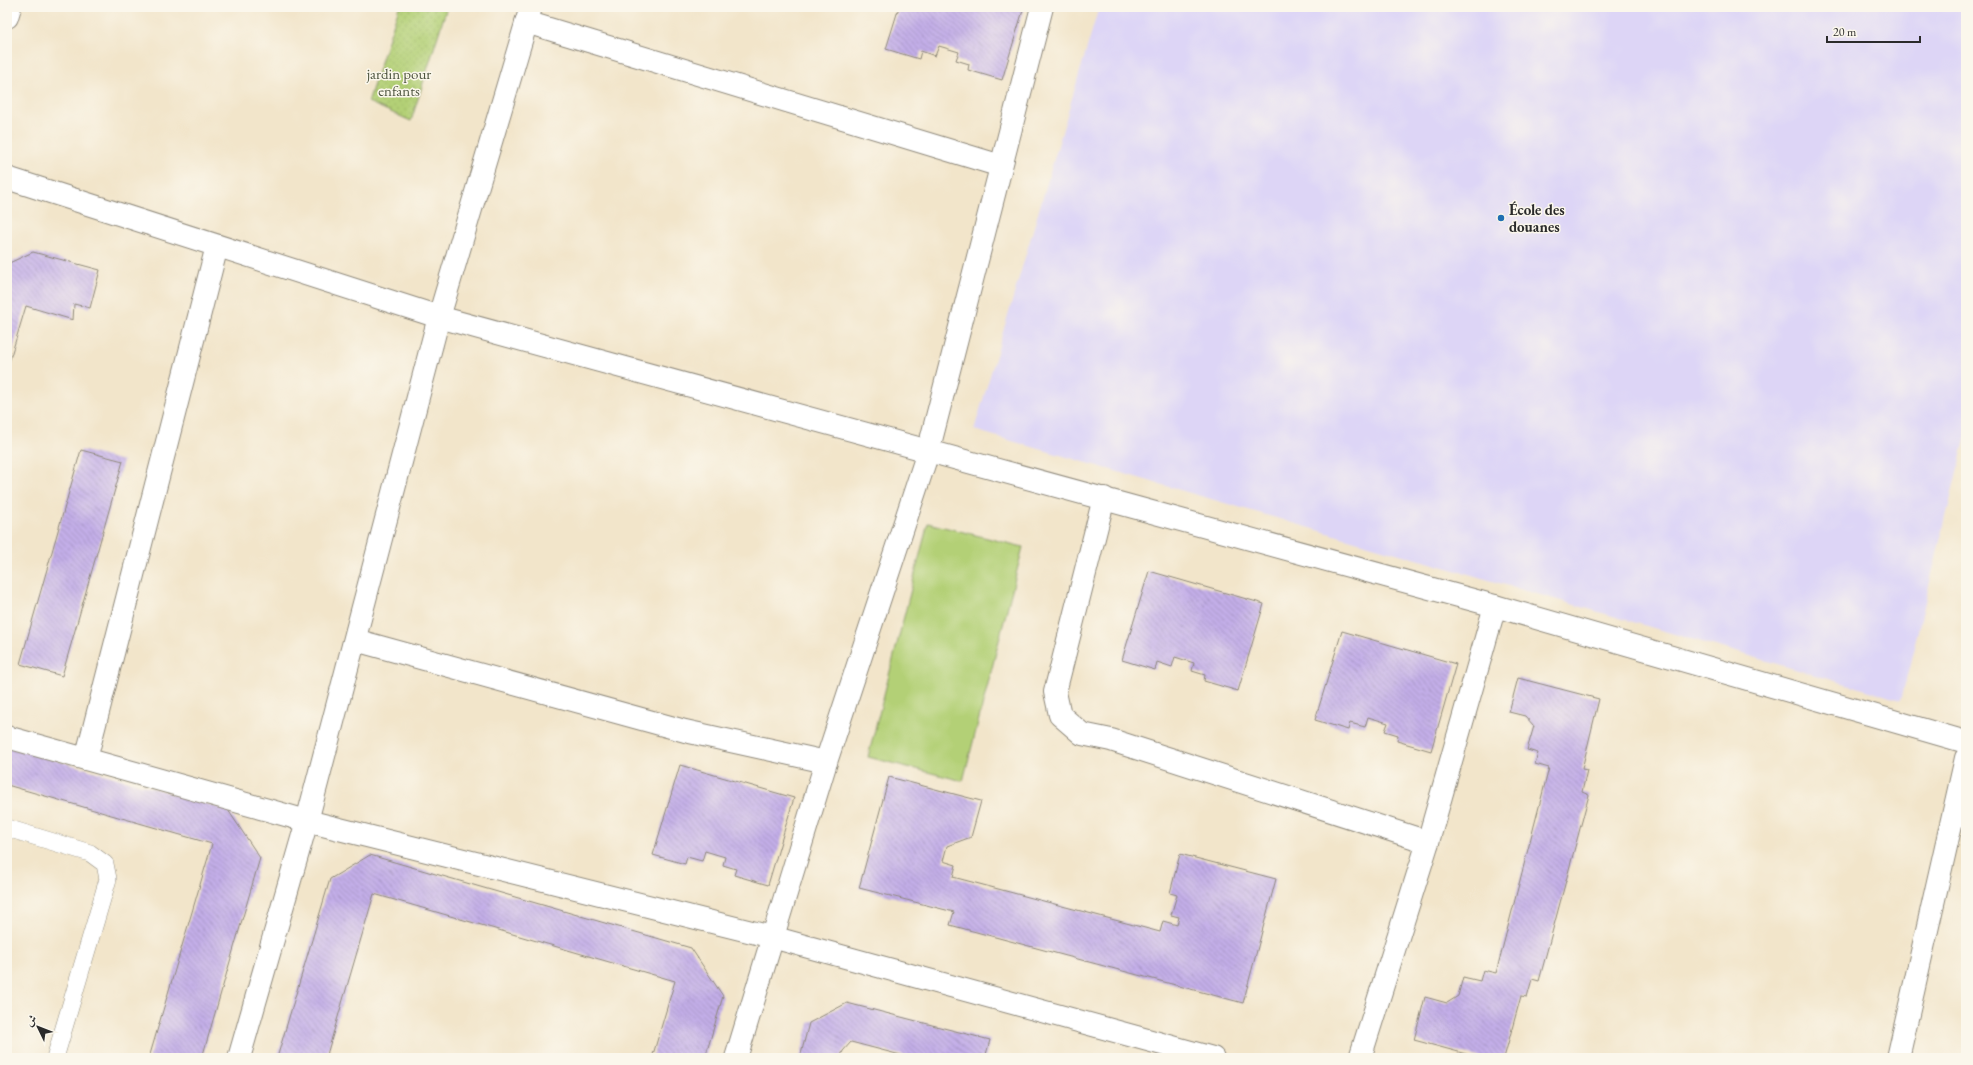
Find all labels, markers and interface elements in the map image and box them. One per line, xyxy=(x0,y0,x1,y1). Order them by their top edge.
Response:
scale bar xyxy=(1827,18,1920,44)
text: 20 m xyxy=(1833,24,1857,40)
park label: jardin pour enfants xyxy=(366,64,431,100)
place label: École des douanes xyxy=(1509,200,1565,236)
marker: École des douanes xyxy=(1496,213,1506,223)
north arrow xyxy=(18,1007,58,1047)
text: ش xyxy=(22,1011,40,1029)

